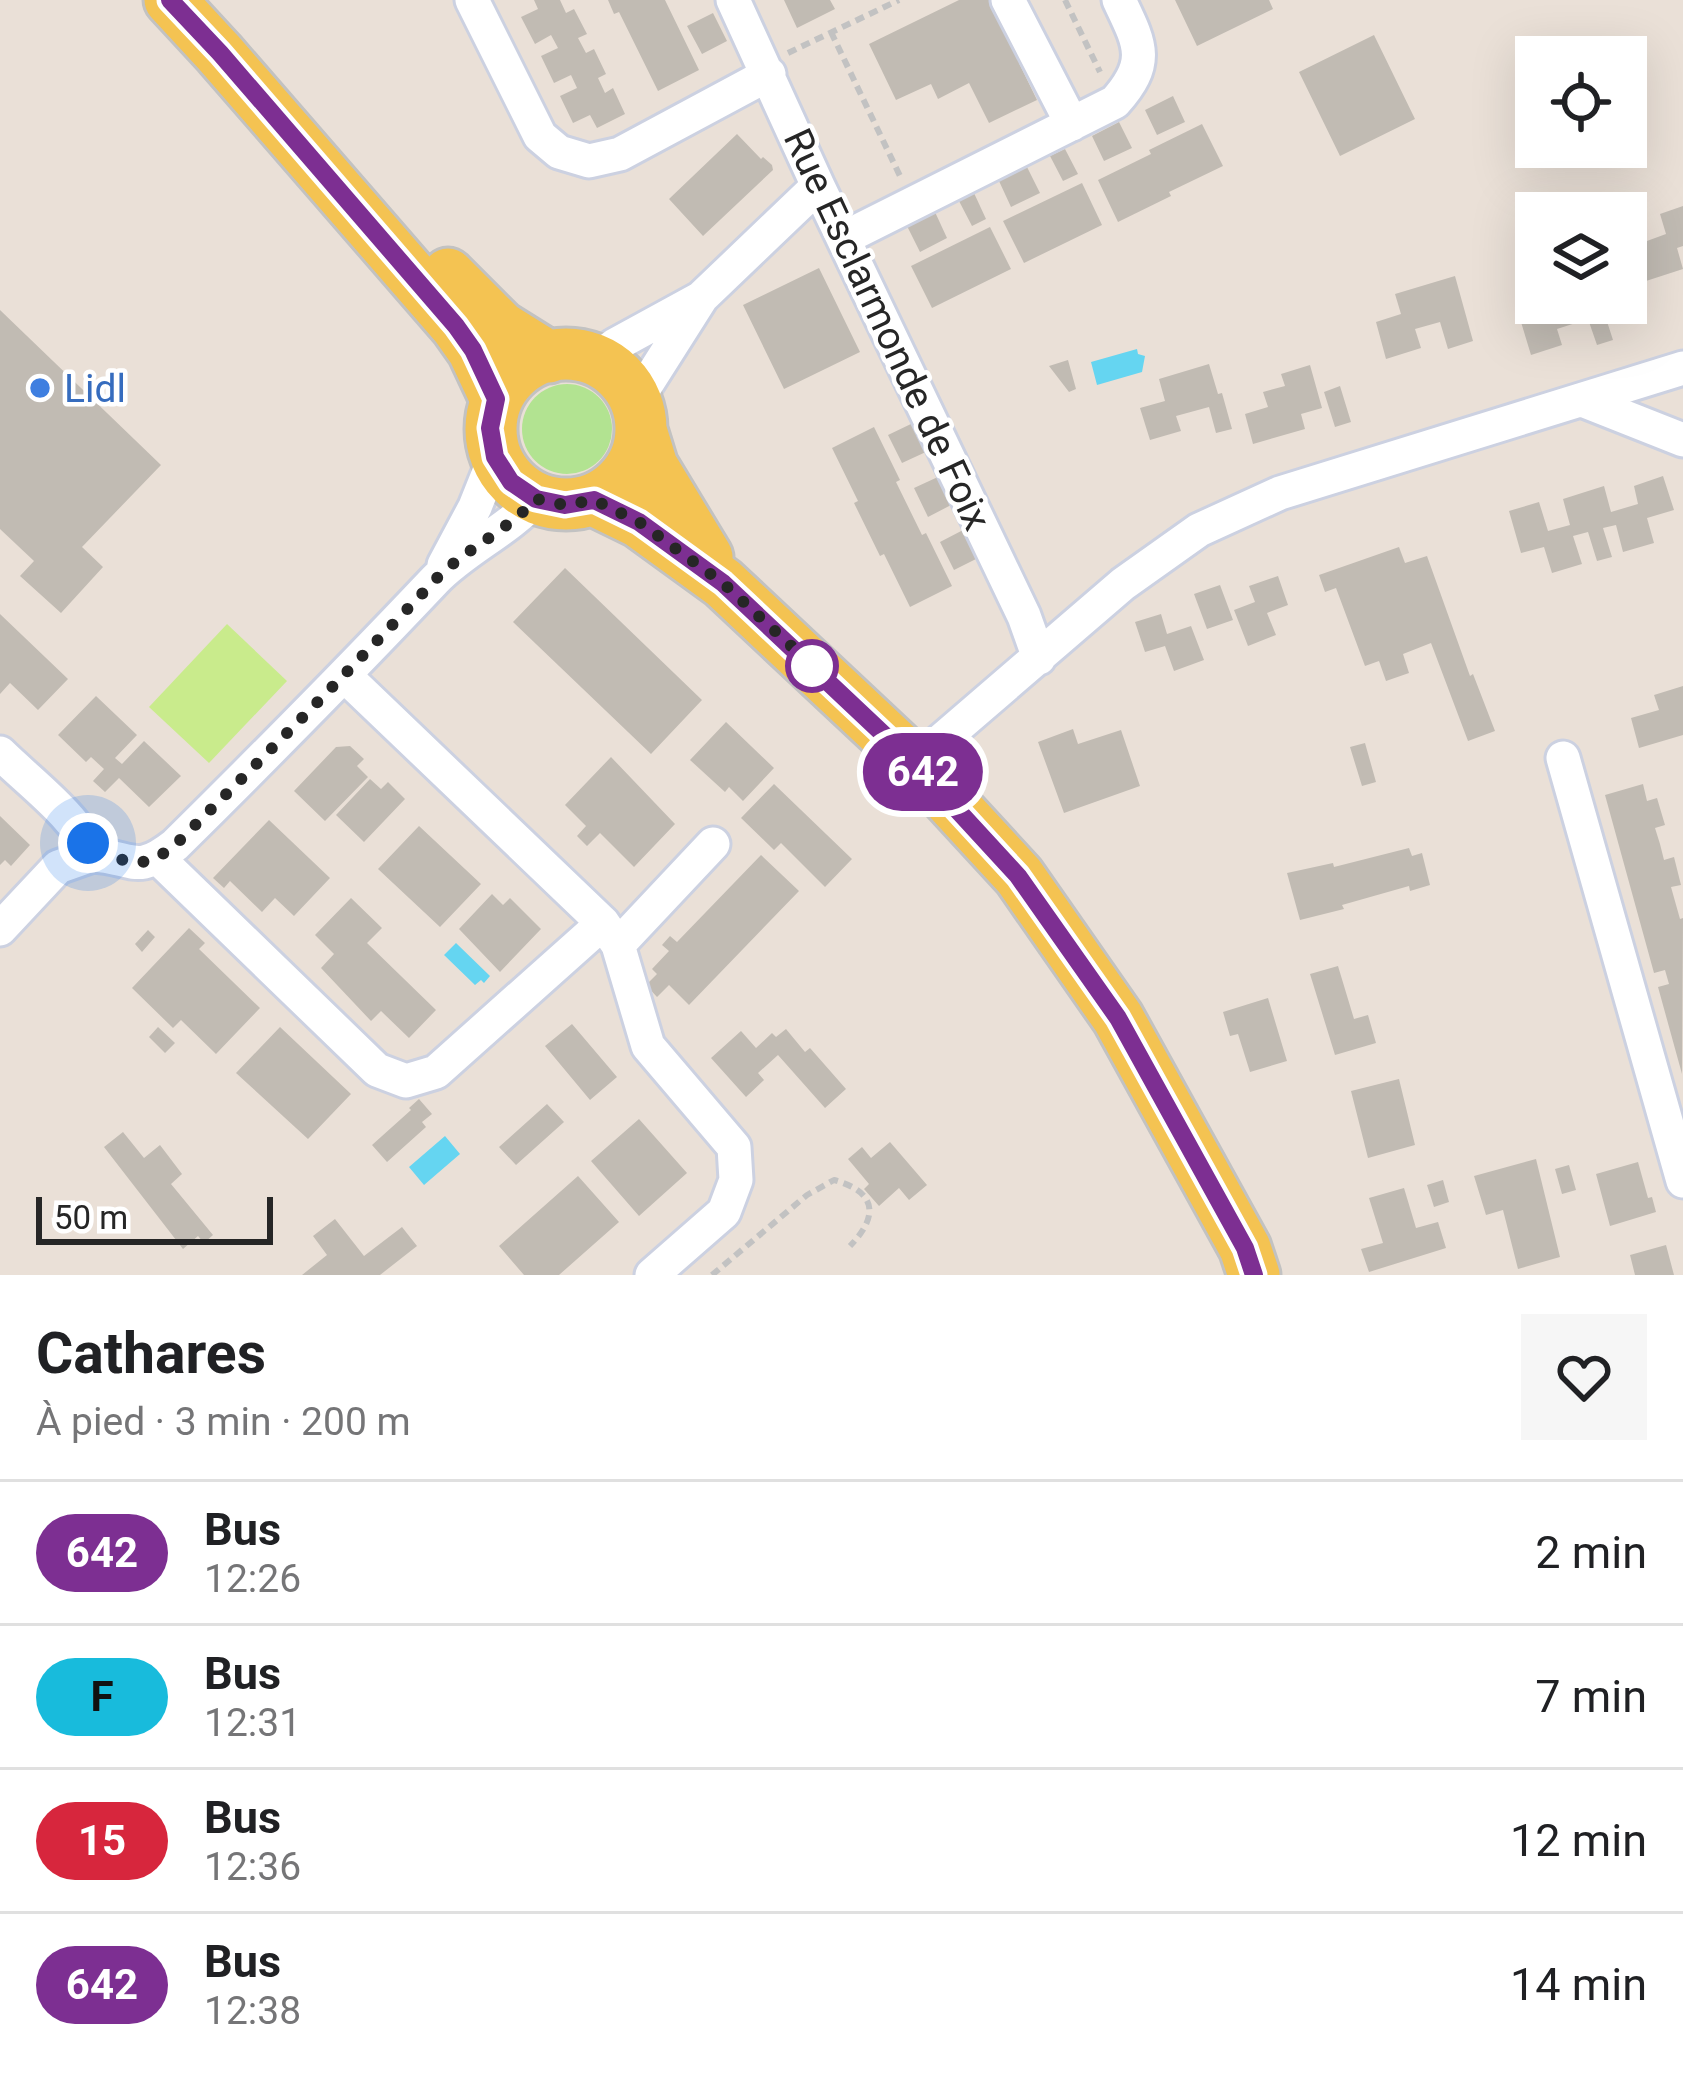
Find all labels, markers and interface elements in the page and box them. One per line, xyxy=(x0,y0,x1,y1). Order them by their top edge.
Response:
map controls xyxy=(1515,36,1647,324)
button: locate xyxy=(1515,36,1647,168)
street label: Rue Esclarmonde de Foix xyxy=(774,121,1000,537)
button: layers xyxy=(1515,192,1647,324)
place label: Lidl xyxy=(64,366,126,412)
marker: Lidl xyxy=(27,375,53,401)
unlabelled marker xyxy=(787,641,837,691)
line badge: 642 xyxy=(854,733,992,811)
text: 642 xyxy=(887,747,959,796)
your location xyxy=(58,813,118,873)
scale bar xyxy=(36,1191,273,1244)
text: 50 m xyxy=(54,1198,128,1237)
button: heart xyxy=(1521,1314,1647,1440)
text: Cathares xyxy=(36,1320,266,1387)
text: À pied · 3 min · 200 m xyxy=(36,1399,411,1445)
text: Bus xyxy=(204,1503,281,1556)
text: 2 min xyxy=(1535,1526,1647,1579)
text: 642 xyxy=(66,1528,138,1577)
text: 12:26 xyxy=(204,1556,301,1602)
text: Bus xyxy=(204,1647,281,1700)
text: 7 min xyxy=(1535,1670,1647,1723)
text: F xyxy=(90,1672,114,1721)
text: 12:31 xyxy=(204,1700,301,1746)
text: Bus xyxy=(204,1791,281,1844)
text: 12 min xyxy=(1510,1814,1647,1867)
text: 15 xyxy=(78,1816,126,1865)
text: 12:36 xyxy=(204,1844,301,1890)
text: Bus xyxy=(204,1935,281,1988)
text: 14 min xyxy=(1510,1958,1647,2011)
text: 642 xyxy=(66,1960,138,2009)
text: 12:38 xyxy=(204,1988,301,2034)

